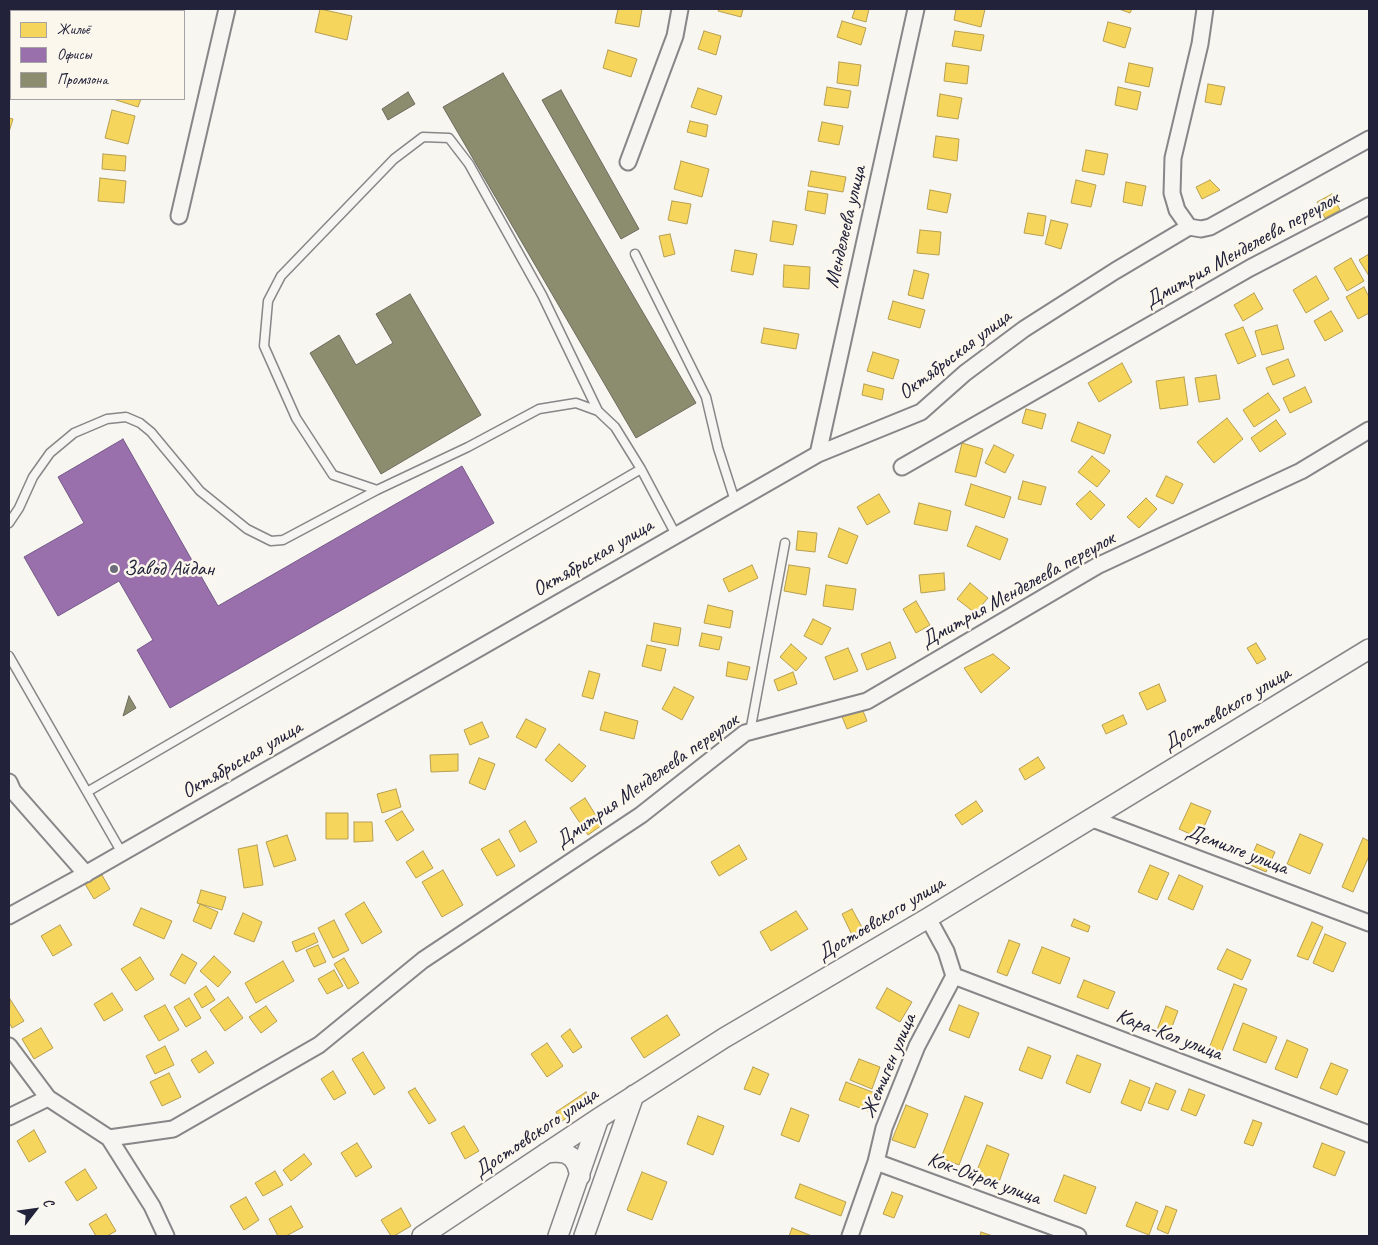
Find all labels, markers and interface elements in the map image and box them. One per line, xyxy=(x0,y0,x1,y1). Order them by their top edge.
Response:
legend xyxy=(10,10,185,100)
text: Жильё xyxy=(57,20,90,39)
text: Офисы xyxy=(57,45,91,64)
text: Промзона xyxy=(57,70,108,89)
street label: Менделеева улица xyxy=(820,163,872,291)
street label: Дмитрия Менделеева переулок xyxy=(1140,186,1344,314)
street label: Октябрьская улица xyxy=(894,304,1016,406)
street label: Октябрьская улица xyxy=(528,513,658,603)
street label: Дмитрия Менделеева переулок xyxy=(916,526,1120,654)
place label: Завод Айдан xyxy=(124,556,214,582)
marker: Завод Айдан xyxy=(108,563,120,575)
street label: Достоевского улица xyxy=(1159,661,1295,757)
street label: Дмитрия Менделеева переулок xyxy=(550,708,744,854)
street label: Октябрьская улица xyxy=(177,715,307,805)
street label: Демилге улица xyxy=(1183,819,1291,881)
street label: Достоевского улица xyxy=(813,871,949,967)
street label: Кара-Кол улица xyxy=(1113,1003,1225,1067)
street label: Жетиген улица xyxy=(856,1010,922,1122)
street label: Достоевского улица xyxy=(469,1082,603,1184)
street label: Кок-Ойрок улица xyxy=(924,1147,1044,1211)
north arrow xyxy=(10,1185,60,1235)
text: С xyxy=(39,1195,58,1209)

